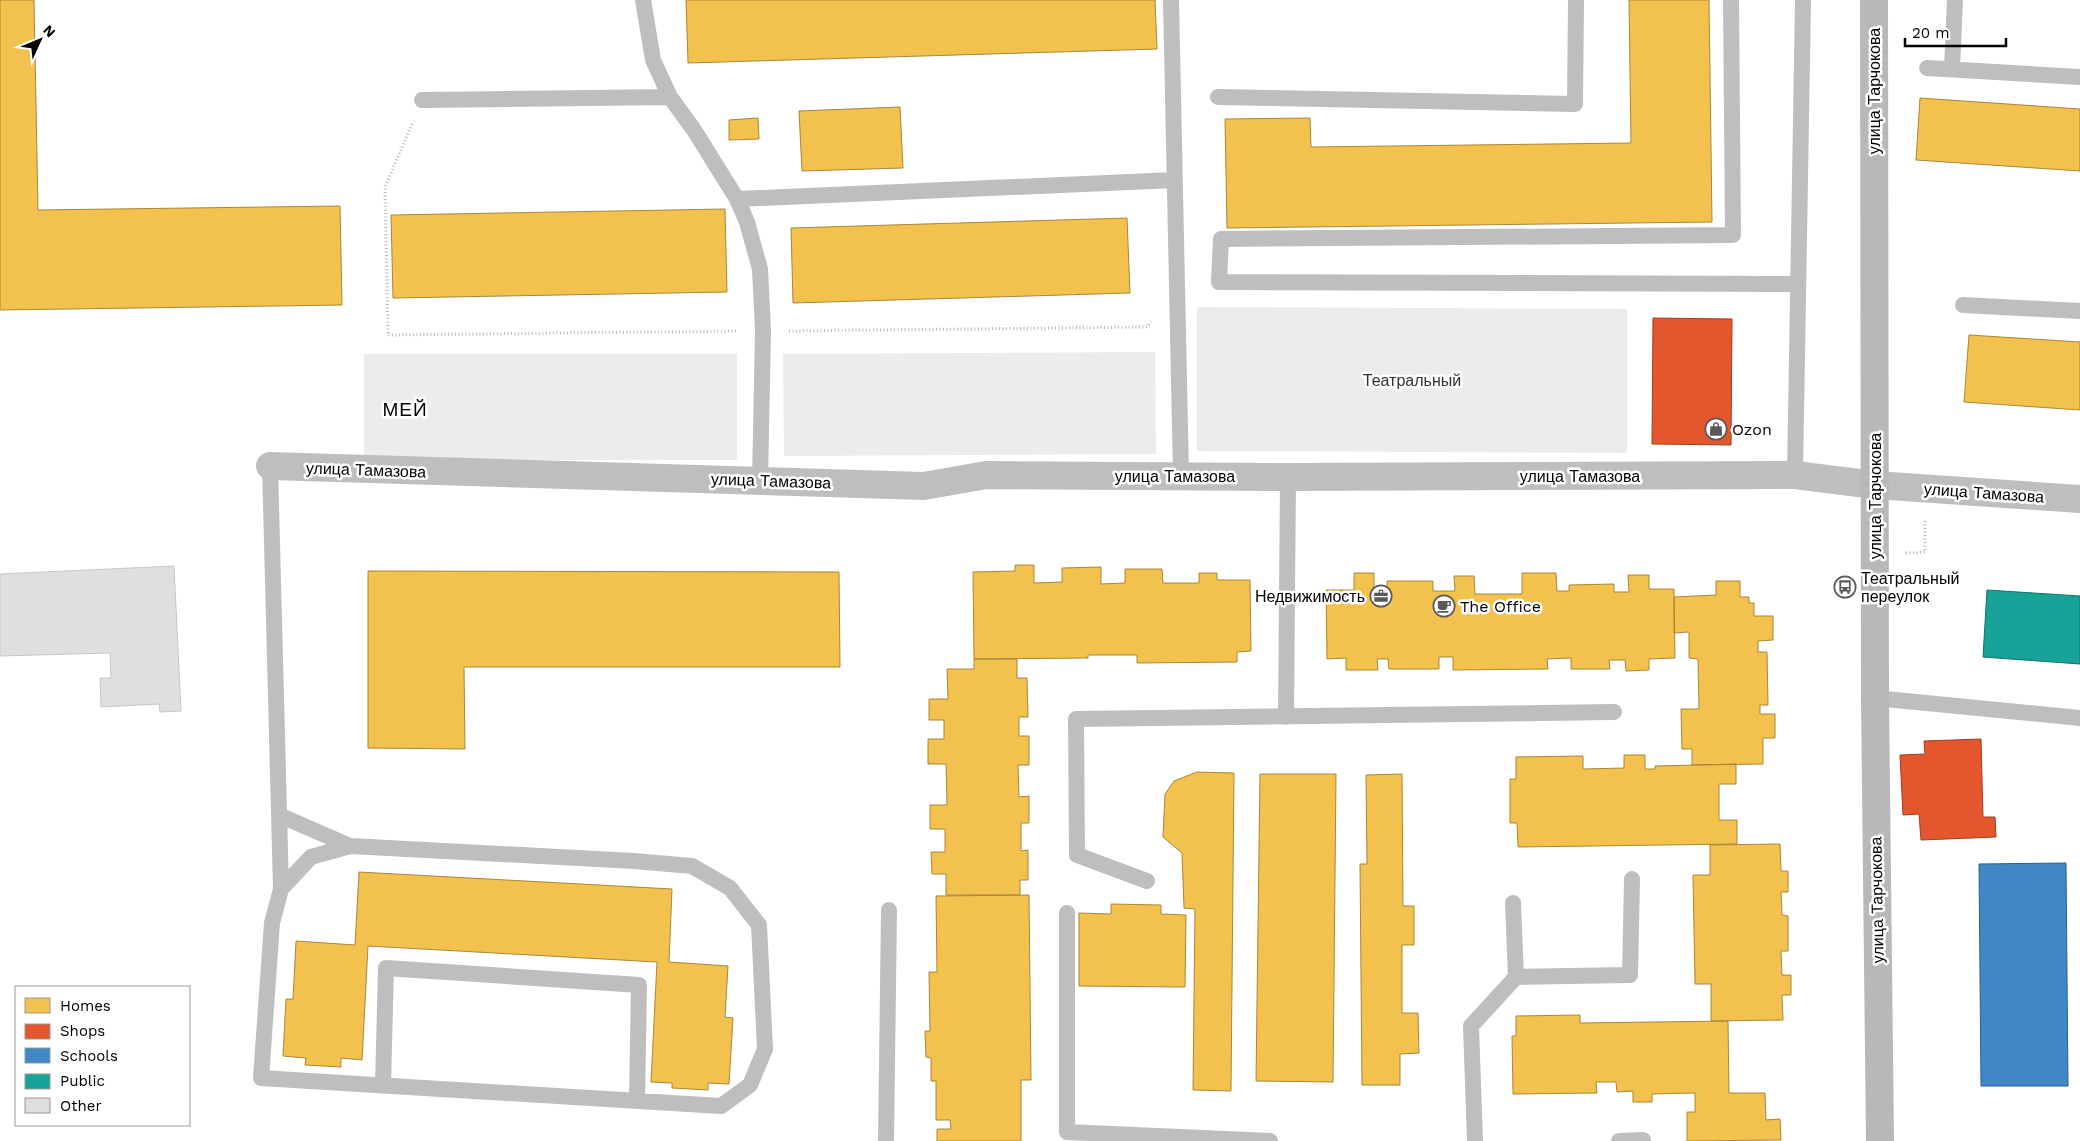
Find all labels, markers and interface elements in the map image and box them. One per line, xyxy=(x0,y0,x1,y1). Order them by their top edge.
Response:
north arrow xyxy=(15,15,65,65)
scale bar xyxy=(1905,15,2006,47)
text: N xyxy=(40,22,59,40)
text: 20 m xyxy=(1912,24,1950,42)
street label: улица Тарчокова xyxy=(1865,28,1884,154)
park label: Театральный xyxy=(1363,371,1461,390)
district label: МЕЙ xyxy=(382,398,428,421)
shop icon: Ozon xyxy=(1704,417,1728,441)
place label: Ozon xyxy=(1732,420,1772,439)
street label: улица Тарчокова xyxy=(1866,433,1885,559)
street label: улица Тамазова xyxy=(306,458,427,482)
street label: улица Тамазова xyxy=(1115,467,1235,486)
street label: улица Тамазова xyxy=(1520,467,1640,486)
street label: улица Тамазова xyxy=(711,469,832,493)
street label: улица Тамазова xyxy=(1923,479,2045,507)
place label: Театральный переулок xyxy=(1861,569,1959,606)
bus stop icon: Театральный переулок xyxy=(1833,575,1857,599)
office icon: Недвижимость xyxy=(1369,584,1393,608)
place label: Недвижимость xyxy=(1255,587,1365,606)
cafe icon: The Office xyxy=(1432,594,1456,618)
place label: The Office xyxy=(1460,597,1541,616)
street label: улица Тарчокова xyxy=(1866,837,1888,963)
legend xyxy=(15,986,190,1126)
text: Homes xyxy=(60,997,111,1015)
text: Shops xyxy=(60,1022,105,1040)
text: Schools xyxy=(60,1047,118,1065)
text: Public xyxy=(60,1072,105,1090)
text: Other xyxy=(60,1097,102,1115)

